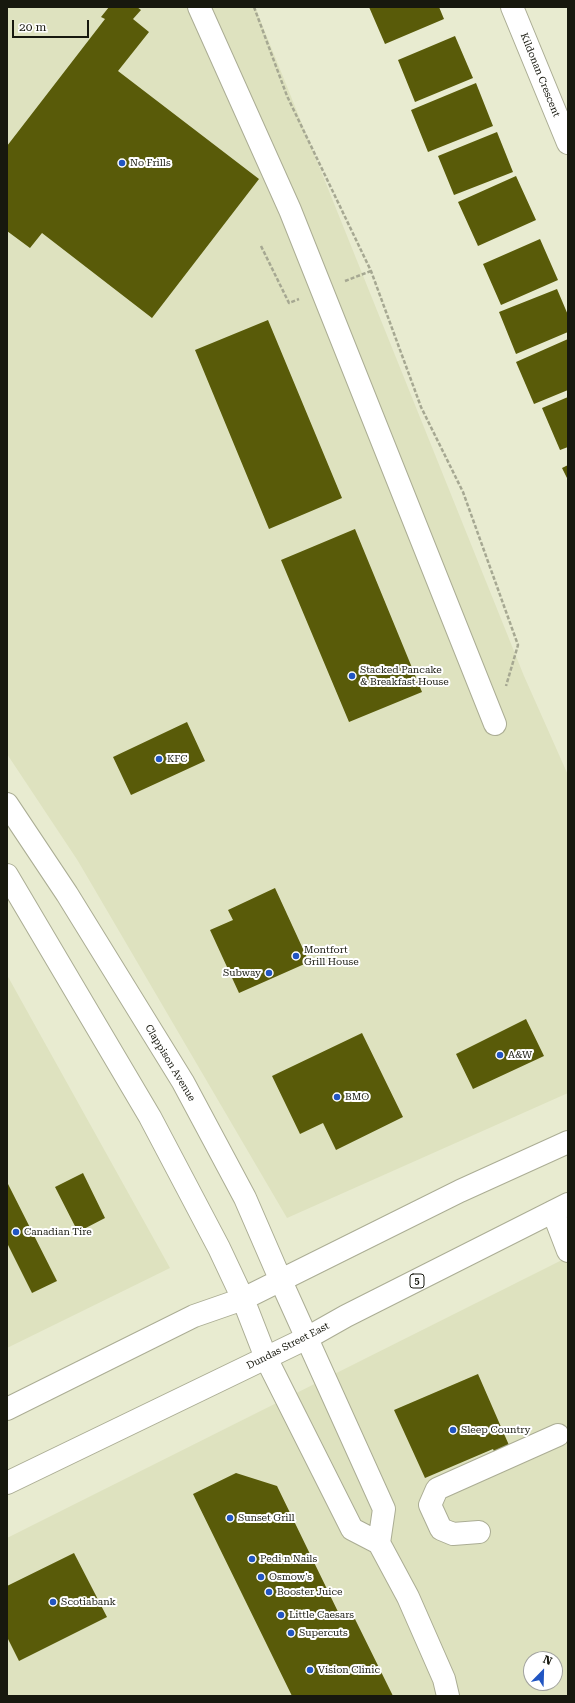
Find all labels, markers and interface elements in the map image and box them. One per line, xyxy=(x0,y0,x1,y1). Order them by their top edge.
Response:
scale bar xyxy=(14,12,91,38)
text: 20 m xyxy=(19,20,46,34)
street label: Kildonan Crescent xyxy=(518,31,562,119)
place label: No Frills xyxy=(130,157,171,169)
marker: No Frills xyxy=(117,158,127,168)
place label: Stacked Pancake & Breakfast House xyxy=(360,664,449,688)
marker: Stacked Pancake & Breakfast House xyxy=(347,671,357,681)
place label: KFC xyxy=(167,753,187,765)
marker: KFC xyxy=(154,754,164,764)
place label: Montfort Grill House xyxy=(304,944,359,968)
marker: Montfort Grill House xyxy=(291,951,301,961)
place label: Subway xyxy=(223,967,261,979)
marker: Subway xyxy=(264,968,274,978)
street label: Clappison Avenue xyxy=(142,1022,198,1104)
place label: A&W xyxy=(508,1049,532,1061)
marker: A&W xyxy=(495,1050,505,1060)
place label: BMO xyxy=(345,1091,369,1103)
marker: BMO xyxy=(332,1092,342,1102)
place label: Canadian Tire xyxy=(24,1226,92,1238)
marker: Canadian Tire xyxy=(11,1227,21,1237)
road number: 5 xyxy=(410,1274,424,1288)
street label: Dundas Street East xyxy=(245,1320,331,1372)
place label: Sleep Country xyxy=(461,1424,530,1436)
marker: Sleep Country xyxy=(448,1425,458,1435)
place label: Sunset Grill xyxy=(238,1512,295,1524)
marker: Sunset Grill xyxy=(225,1513,235,1523)
place label: Pedi n Nails xyxy=(260,1553,317,1565)
marker: Pedi n Nails xyxy=(247,1554,257,1564)
place label: Osmow's xyxy=(269,1571,312,1583)
marker: Osmow's xyxy=(256,1572,266,1582)
place label: Booster Juice xyxy=(277,1586,343,1598)
marker: Booster Juice xyxy=(264,1587,274,1597)
place label: Scotiabank xyxy=(61,1596,116,1608)
marker: Scotiabank xyxy=(48,1597,58,1607)
place label: Little Caesars xyxy=(289,1609,354,1621)
marker: Little Caesars xyxy=(276,1610,286,1620)
place label: Supercuts xyxy=(299,1627,348,1639)
marker: Supercuts xyxy=(286,1628,296,1638)
north arrow xyxy=(523,1651,563,1691)
text: N xyxy=(541,1653,554,1668)
place label: Vision Clinic xyxy=(318,1664,380,1676)
marker: Vision Clinic xyxy=(305,1665,315,1675)

